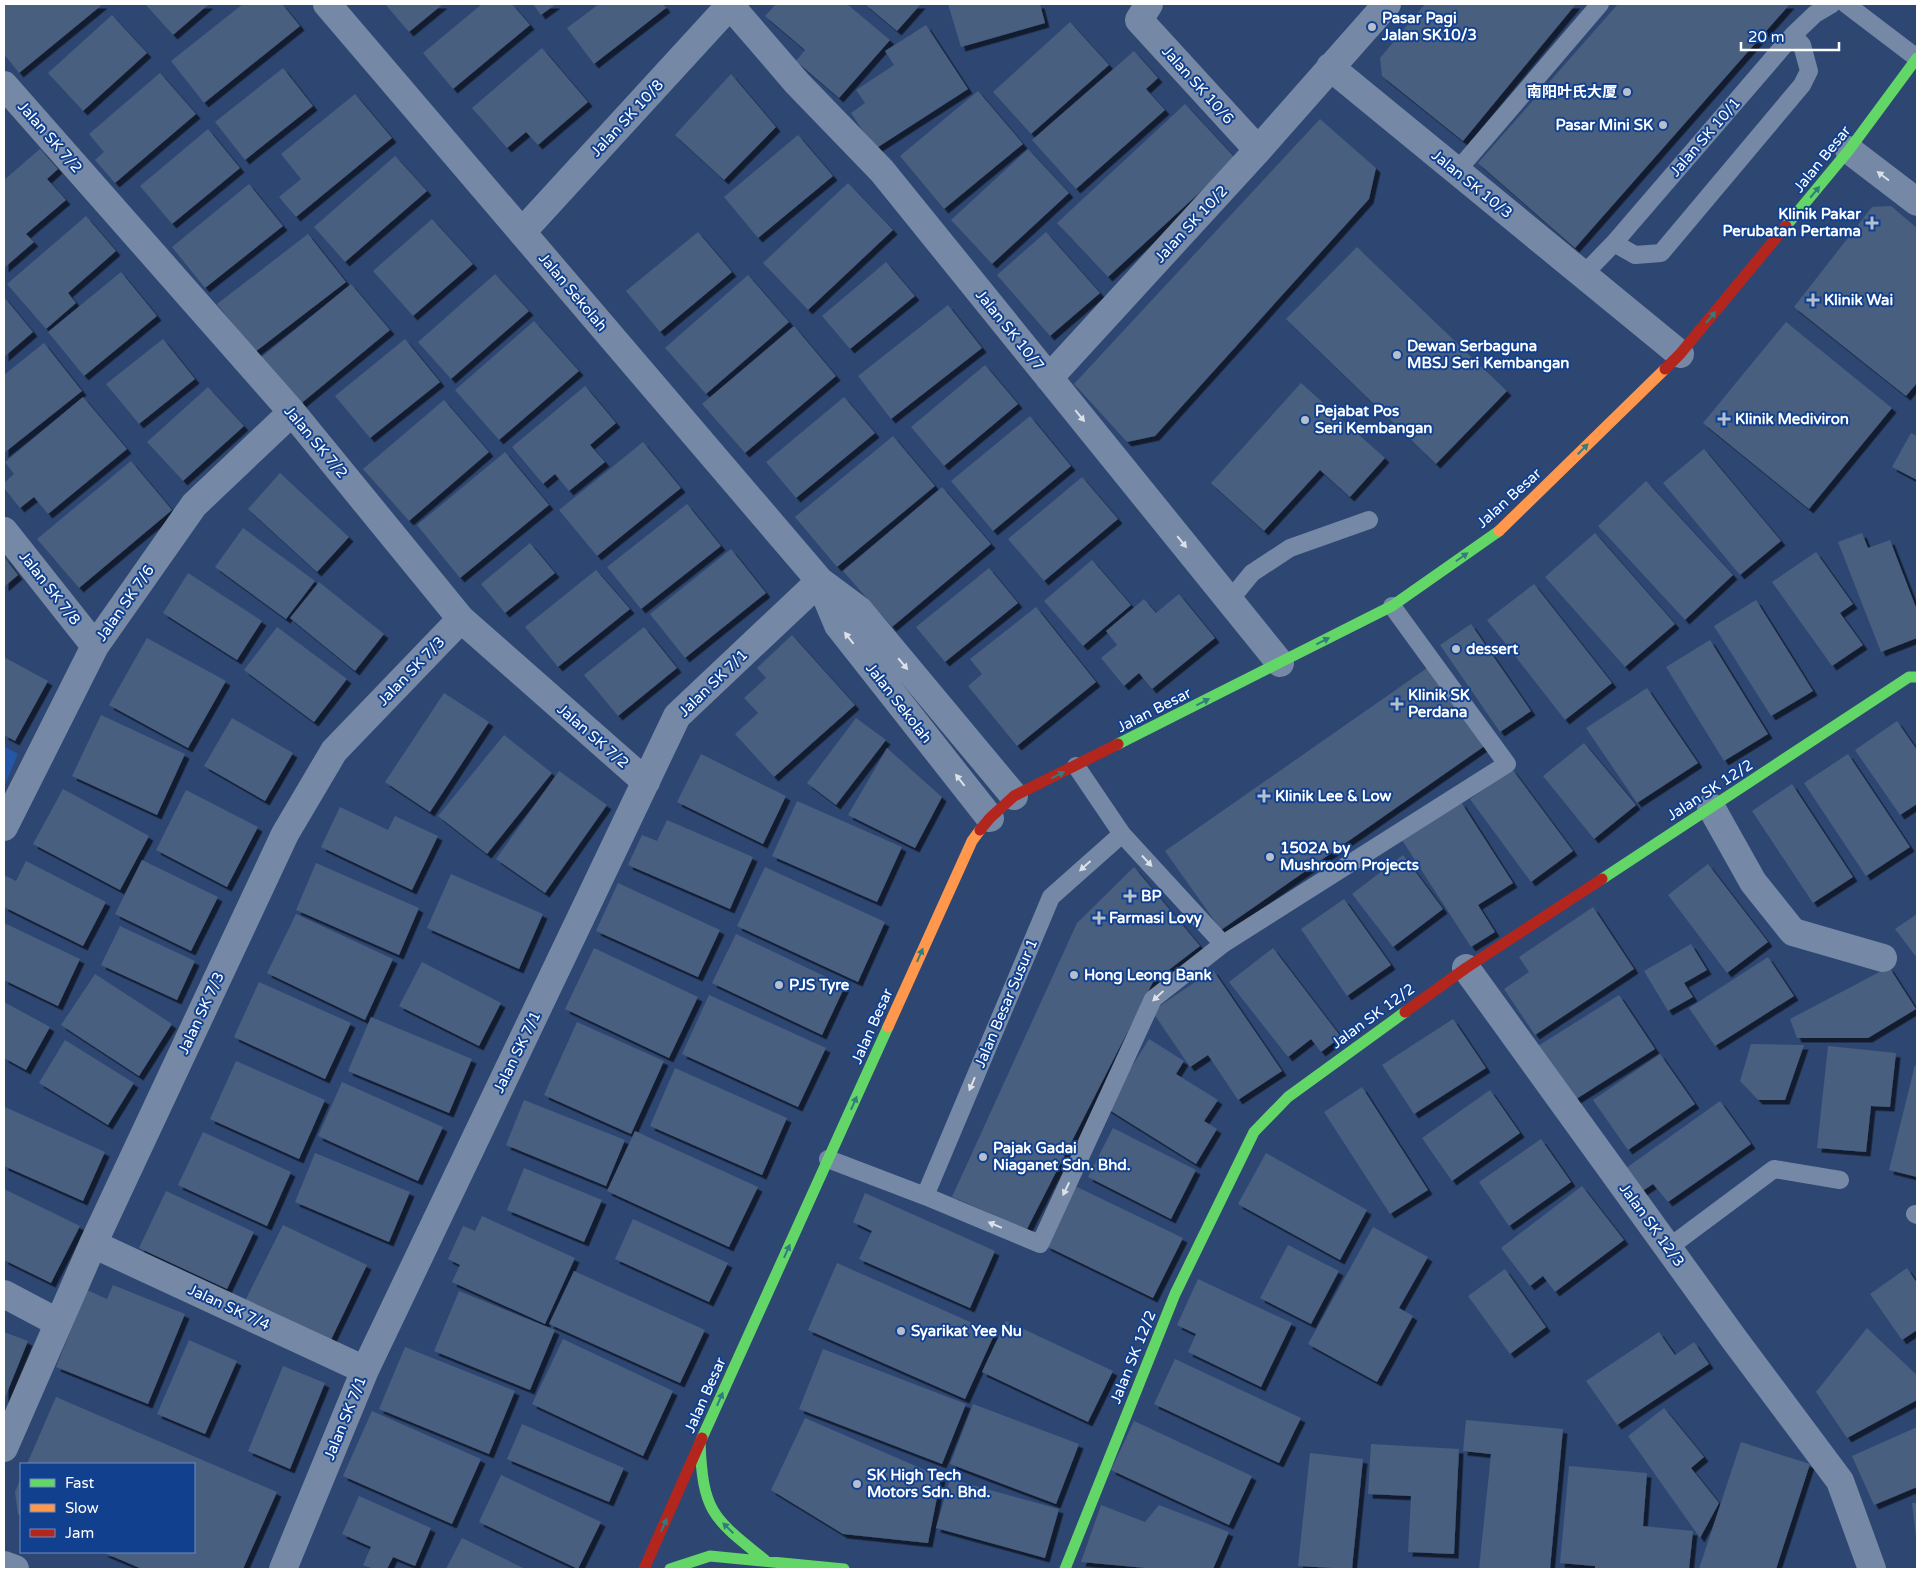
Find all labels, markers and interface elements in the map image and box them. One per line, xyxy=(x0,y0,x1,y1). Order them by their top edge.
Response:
place label: Pasar Pagi Jalan SK10/3 xyxy=(1381,9,1477,44)
scale bar xyxy=(1741,20,1838,52)
marker: Pasar Pagi Jalan SK10/3 xyxy=(1366,21,1378,33)
text: 20 m xyxy=(1748,28,1785,46)
street label: Jalan SK 10/6 xyxy=(1158,42,1238,128)
street label: Jalan SK 10/8 xyxy=(587,76,667,160)
place label: 南阳叶氏大厦 xyxy=(1527,83,1617,101)
marker: 南阳叶氏大厦 xyxy=(1621,86,1633,98)
street label: Jalan SK 10/1 xyxy=(1666,94,1744,180)
street label: Jalan SK 7/2 xyxy=(14,98,86,176)
place label: Pasar Mini SK xyxy=(1555,116,1653,134)
marker: Pasar Mini SK xyxy=(1657,119,1669,131)
street label: Jalan Besar xyxy=(1790,122,1855,196)
street label: Jalan SK 10/3 xyxy=(1428,146,1516,222)
one-way arrow xyxy=(1876,171,1890,181)
street label: Jalan SK 10/2 xyxy=(1151,182,1231,266)
one-way arrow xyxy=(1809,185,1820,198)
place label: Klinik Pakar Perubatan Pertama xyxy=(1722,205,1861,240)
marker: Klinik Pakar Perubatan Pertama xyxy=(1865,216,1879,230)
street label: Jalan Sekolah xyxy=(535,249,611,335)
street label: Jalan SK 10/7 xyxy=(972,286,1048,374)
place label: Klinik Wai xyxy=(1824,291,1893,309)
marker: Klinik Wai xyxy=(1806,293,1820,307)
one-way arrow xyxy=(1705,310,1716,323)
place label: Dewan Serbaguna MBSJ Seri Kembangan xyxy=(1407,337,1570,373)
marker: Dewan Serbaguna MBSJ Seri Kembangan xyxy=(1391,349,1403,361)
street label: Jalan SK 7/2 xyxy=(281,402,351,482)
place label: Pejabat Pos Seri Kembangan xyxy=(1315,402,1432,438)
one-way arrow xyxy=(1074,409,1085,422)
place label: Klinik Mediviron xyxy=(1735,410,1849,428)
marker: Klinik Mediviron xyxy=(1717,412,1731,426)
marker: Pejabat Pos Seri Kembangan xyxy=(1299,414,1311,426)
one-way arrow xyxy=(1577,444,1589,456)
street label: Jalan Besar xyxy=(1473,464,1545,532)
one-way arrow xyxy=(1176,535,1187,548)
street label: Jalan SK 7/8 xyxy=(16,548,84,628)
one-way arrow xyxy=(1455,552,1469,562)
street label: Jalan SK 7/6 xyxy=(92,561,158,645)
one-way arrow xyxy=(843,632,854,645)
street label: Jalan SK 7/3 xyxy=(374,633,448,709)
one-way arrow xyxy=(1316,637,1330,645)
place label: dessert xyxy=(1466,640,1519,658)
marker: dessert xyxy=(1450,643,1462,655)
street label: Jalan SK 7/1 xyxy=(675,646,751,720)
one-way arrow xyxy=(898,657,909,670)
street label: Jalan Sekolah xyxy=(862,659,936,747)
street label: Jalan Besar xyxy=(1114,684,1194,736)
place label: Klinik SK Perdana xyxy=(1408,686,1470,721)
marker: Klinik SK Perdana xyxy=(1390,697,1404,711)
one-way arrow xyxy=(1196,698,1210,706)
street label: Jalan SK 7/2 xyxy=(554,700,632,772)
street label: Jalan SK 12/2 xyxy=(1664,756,1756,824)
one-way arrow xyxy=(1051,771,1065,779)
one-way arrow xyxy=(954,774,965,787)
place label: Klinik Lee & Low xyxy=(1275,787,1392,805)
marker: Klinik Lee & Low xyxy=(1257,789,1271,803)
place label: 1502A by Mushroom Projects xyxy=(1280,839,1419,875)
marker: 1502A by Mushroom Projects xyxy=(1264,851,1276,863)
one-way arrow xyxy=(1141,855,1153,867)
one-way arrow xyxy=(1080,860,1092,872)
place label: BP xyxy=(1141,887,1161,905)
marker: BP xyxy=(1123,889,1137,903)
place label: Farmasi Lovy xyxy=(1109,909,1202,928)
marker: Farmasi Lovy xyxy=(1093,912,1105,924)
street label: Jalan Besar Susur 1 xyxy=(971,936,1041,1070)
one-way arrow xyxy=(917,948,925,962)
place label: Hong Leong Bank xyxy=(1084,966,1212,985)
street label: Jalan SK 7/3 xyxy=(174,969,228,1057)
marker: Hong Leong Bank xyxy=(1068,969,1080,981)
place label: PJS Tyre xyxy=(789,976,850,995)
marker: PJS Tyre xyxy=(773,979,785,991)
street label: Jalan SK 12/2 xyxy=(1328,980,1418,1052)
street label: Jalan Besar xyxy=(847,985,897,1067)
one-way arrow xyxy=(1153,990,1165,1002)
street label: Jalan SK 7/1 xyxy=(489,1008,545,1096)
one-way arrow xyxy=(967,1077,975,1092)
one-way arrow xyxy=(850,1096,858,1110)
place label: Pajak Gadai Niaganet Sdn. Bhd. xyxy=(993,1139,1131,1175)
marker: Pajak Gadai Niaganet Sdn. Bhd. xyxy=(977,1151,989,1163)
street label: Jalan SK 12/3 xyxy=(1616,1180,1688,1270)
one-way arrow xyxy=(1061,1182,1069,1196)
one-way arrow xyxy=(988,1221,1003,1229)
one-way arrow xyxy=(783,1244,791,1258)
street label: Jalan SK 7/4 xyxy=(185,1280,273,1334)
street label: Jalan SK 12/2 xyxy=(1106,1308,1160,1406)
place label: Syarikat Yee Nu xyxy=(911,1322,1022,1341)
marker: Syarikat Yee Nu xyxy=(895,1325,907,1337)
street label: Jalan Besar xyxy=(680,1354,730,1436)
street label: Jalan SK 7/1 xyxy=(320,1373,370,1463)
one-way arrow xyxy=(716,1392,724,1406)
legend xyxy=(20,1463,195,1553)
place label: SK High Tech Motors Sdn. Bhd. xyxy=(867,1466,990,1501)
text: Fast xyxy=(65,1474,95,1492)
marker: SK High Tech Motors Sdn. Bhd. xyxy=(851,1478,863,1490)
text: Slow xyxy=(65,1499,99,1517)
one-way arrow xyxy=(660,1518,668,1532)
one-way arrow xyxy=(722,1522,734,1534)
text: Jam xyxy=(65,1524,94,1542)

